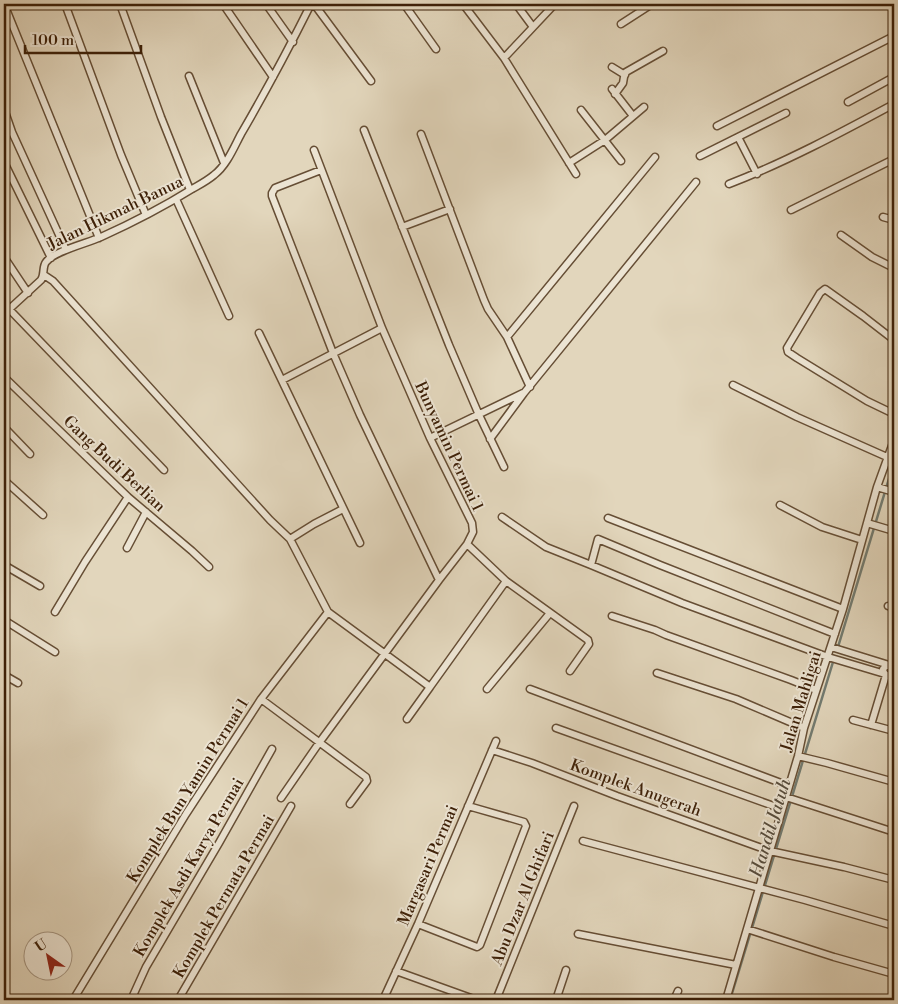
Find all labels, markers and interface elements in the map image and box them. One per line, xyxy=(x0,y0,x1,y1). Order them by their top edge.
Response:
scale bar xyxy=(25,22,141,54)
text: 100 m xyxy=(32,31,74,50)
street label: Jalan Hikmah Banua xyxy=(44,171,187,255)
street label: Bunyamin Permai 1 xyxy=(410,378,488,514)
street label: Gang Budi Berlian xyxy=(59,411,170,517)
street label: Jalan Mahligai xyxy=(776,649,826,755)
street label: Komplek Bun Yamin Permai 1 xyxy=(123,694,253,887)
street label: Komplek Anugerah xyxy=(567,755,705,821)
street label: Komplek Asdi Karya Permai xyxy=(129,774,248,961)
water label: Handil Jatuh xyxy=(744,775,797,881)
street label: Margasari Permai xyxy=(394,802,462,929)
street label: Komplek Permata Permai xyxy=(169,811,279,982)
street label: Abu Dzar Al Ghifari xyxy=(487,828,559,969)
north arrow xyxy=(22,932,72,982)
text: U xyxy=(32,935,51,956)

